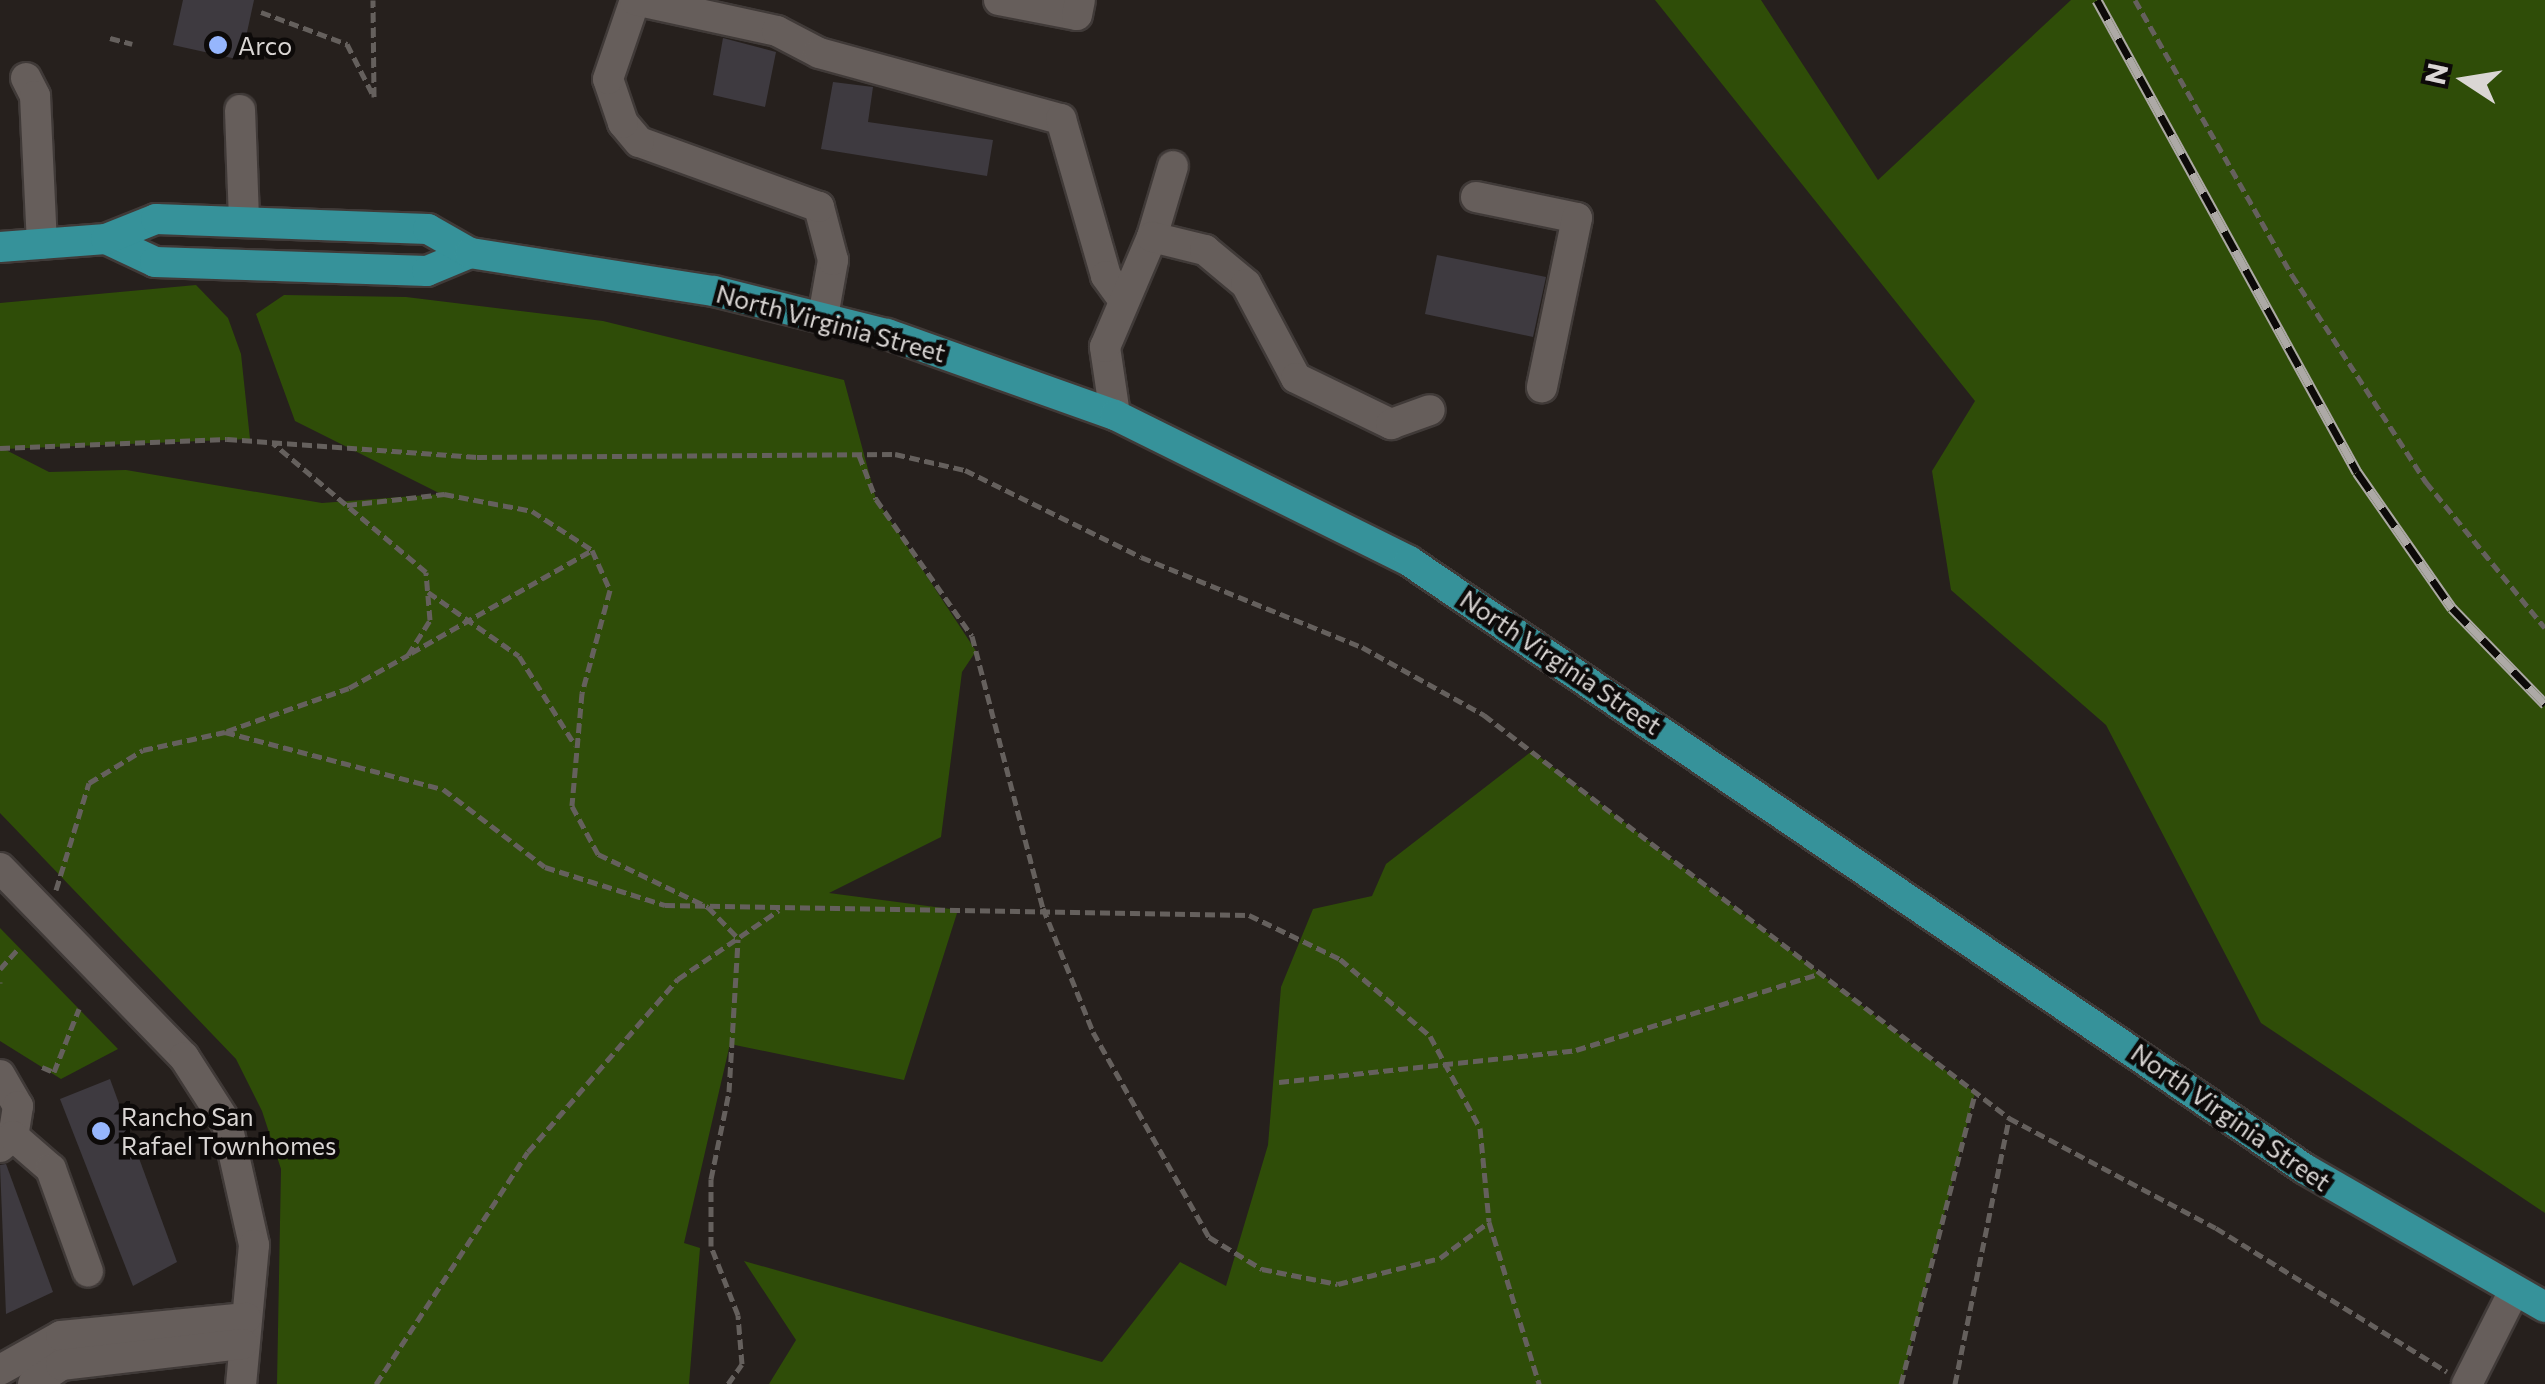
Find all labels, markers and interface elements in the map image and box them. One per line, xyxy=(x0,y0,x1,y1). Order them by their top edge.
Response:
place label: Arco xyxy=(238,30,292,60)
north arrow xyxy=(2415,30,2515,130)
marker: Arco xyxy=(207,34,229,56)
text: N xyxy=(2417,60,2454,88)
street label: North Virginia Street xyxy=(713,278,949,368)
street label: North Virginia Street xyxy=(1455,584,1667,740)
street label: North Virginia Street xyxy=(2126,1037,2336,1197)
place label: Rancho San Rafael Townhomes xyxy=(121,1102,336,1161)
marker: Rancho San Rafael Townhomes xyxy=(90,1120,112,1142)

